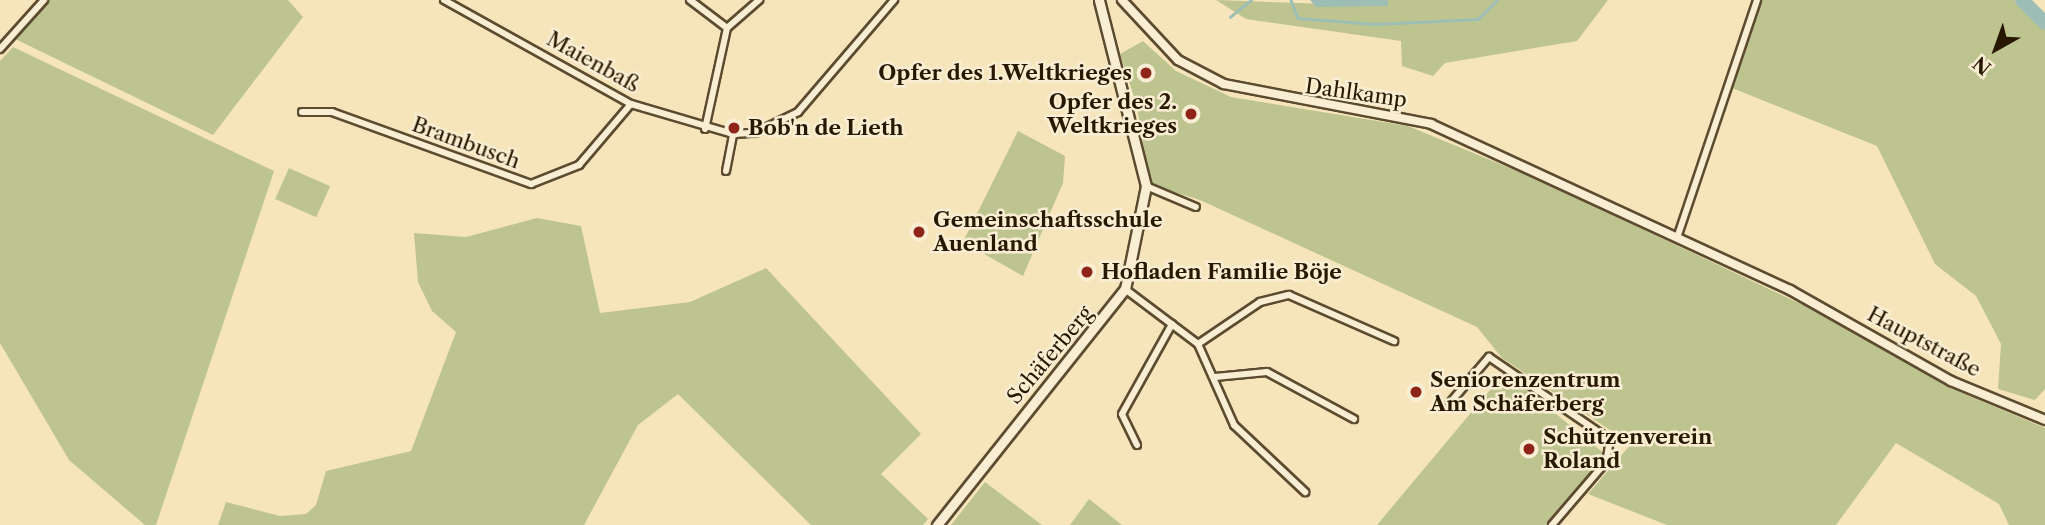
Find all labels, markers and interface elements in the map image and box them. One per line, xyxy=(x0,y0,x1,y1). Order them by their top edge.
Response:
north arrow xyxy=(1961,14,2031,84)
street label: Maienbaß xyxy=(542,26,644,98)
text: N xyxy=(1968,51,1996,80)
place label: Opfer des 1.Weltkrieges xyxy=(878,60,1132,86)
marker: Opfer des 1.Weltkrieges xyxy=(1138,65,1154,81)
street label: Dahlkamp xyxy=(1303,73,1409,113)
place label: Opfer des 2. Weltkrieges xyxy=(1047,89,1177,139)
marker: Opfer des 2. Weltkrieges xyxy=(1183,106,1199,122)
street label: Brambusch xyxy=(409,112,523,174)
place label: Bob'n de Lieth xyxy=(748,115,904,141)
marker: Bob'n de Lieth xyxy=(726,120,742,136)
place label: Gemeinschaftsschule Auenland xyxy=(933,207,1163,257)
marker: Gemeinschaftsschule Auenland xyxy=(911,224,927,240)
place label: Hofladen Familie Böje xyxy=(1101,259,1342,285)
marker: Hofladen Familie Böje xyxy=(1079,264,1095,280)
street label: Schäferberg xyxy=(1002,301,1098,409)
street label: Hauptstraße xyxy=(1863,302,1985,382)
place label: Seniorenzentrum Am Schäferberg xyxy=(1430,367,1620,417)
marker: Seniorenzentrum Am Schäferberg xyxy=(1408,384,1424,400)
place label: Schützenverein Roland xyxy=(1543,424,1712,474)
marker: Schützenverein Roland xyxy=(1521,441,1537,457)

